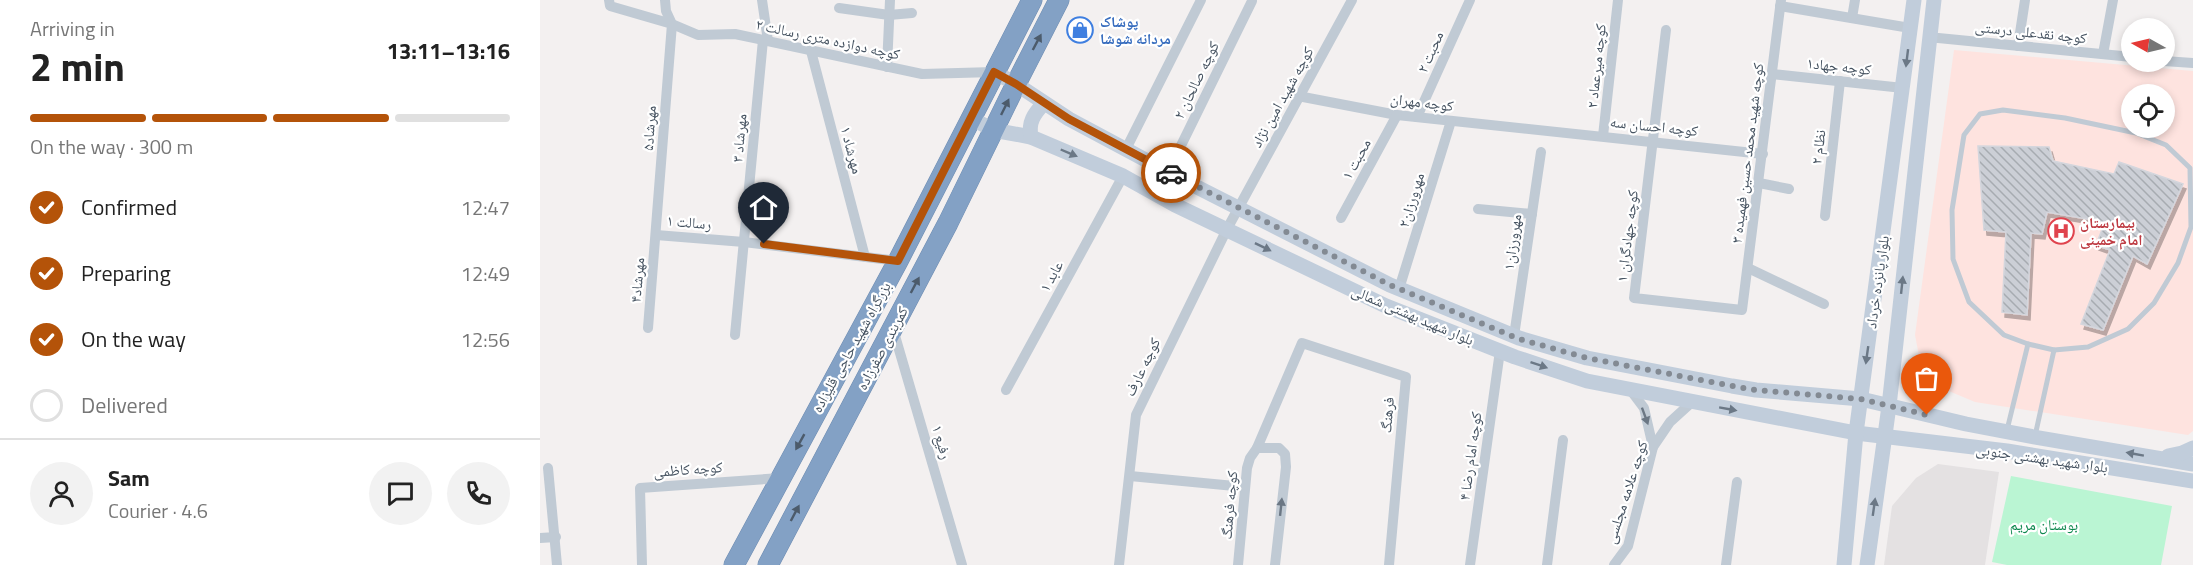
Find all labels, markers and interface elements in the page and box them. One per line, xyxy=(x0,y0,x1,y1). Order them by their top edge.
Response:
place label: پوشاک مردانه شوشا xyxy=(1100,10,1171,50)
street label: کوچه دوازده متری رسالت ۲ xyxy=(754,12,902,66)
text: Arriving in xyxy=(30,13,115,44)
shop icon: پوشاک مردانه شوشا xyxy=(1065,15,1095,45)
street label: کوچه نقدعلی درستی xyxy=(1974,15,2088,49)
north arrow xyxy=(2121,18,2175,72)
map controls xyxy=(2121,18,2175,138)
street label: کوچه میرعماد ۲ xyxy=(1580,23,1612,109)
street label: محبت ۲ xyxy=(1411,27,1449,77)
one-way arrow xyxy=(1033,33,1042,50)
text: 13:11–13:16 xyxy=(387,34,510,68)
text: 2 min xyxy=(30,37,125,96)
street label: کوچه صالحان ۲ xyxy=(1167,37,1225,123)
street label: کوچه شهید امین نژاد xyxy=(1245,42,1319,152)
one-way arrow xyxy=(1902,49,1911,68)
street label: کوچه جهاد۱ xyxy=(1806,51,1872,81)
street label: کوچه شهید محمد حسین فهمیده ۳ xyxy=(1725,62,1769,244)
button: locate xyxy=(2121,84,2175,138)
street label: کوچه مهران xyxy=(1389,87,1455,117)
one-way arrow xyxy=(1000,98,1010,115)
street label: مهرشاد۵ xyxy=(636,104,662,151)
street label: کوچه احسان سه xyxy=(1609,110,1699,142)
street label: مهرشاد ۳ xyxy=(725,113,753,163)
street label: مهرشاد ۱ xyxy=(835,124,869,177)
street label: نظام ۲ xyxy=(1804,128,1832,166)
text: On the way · 300 m xyxy=(30,131,193,162)
street label: محبت ۱ xyxy=(1335,134,1377,184)
courier xyxy=(1141,143,1201,203)
one-way arrow xyxy=(1060,148,1078,158)
icon: car xyxy=(1155,157,1188,190)
street label: مهرورزان۲ xyxy=(1392,170,1430,230)
pin xyxy=(738,182,789,244)
street label: کوچه جهادگران ۱ xyxy=(1610,189,1644,283)
text: Confirmed xyxy=(81,190,177,224)
icon: check xyxy=(30,191,63,224)
icon: home xyxy=(747,191,780,224)
text: 12:47 xyxy=(461,192,510,223)
street label: رسالت ۱ xyxy=(666,209,713,235)
place label: بیمارستان امام خمینی xyxy=(2080,211,2143,251)
street label: مهرورزان۱ xyxy=(1497,212,1527,271)
hospital icon: بیمارستان امام خمینی xyxy=(2046,216,2076,246)
street label: بلوار پانزده خرداد xyxy=(1859,234,1895,330)
one-way arrow xyxy=(1255,242,1272,252)
text: Preparing xyxy=(81,256,171,290)
street label: مهرشاد۴ xyxy=(624,256,650,304)
street label: عابد ۱ xyxy=(1033,256,1069,296)
icon: check xyxy=(30,257,63,290)
text: 12:49 xyxy=(461,258,510,289)
one-way arrow xyxy=(1897,275,1907,294)
one-way arrow xyxy=(910,276,920,293)
street label: بزرگراه شهید حاجی قلیزاده xyxy=(805,277,897,417)
street label: بلوار شهید بهشتی شمالی xyxy=(1348,279,1478,351)
street label: کمربندی صفرزاده xyxy=(850,302,914,394)
text: On the way xyxy=(81,322,186,356)
icon: check xyxy=(30,323,63,356)
text: 12:56 xyxy=(461,324,510,355)
street label: کوچه عارف xyxy=(1118,334,1166,400)
one-way arrow xyxy=(1862,346,1872,365)
pin xyxy=(1901,353,1952,415)
one-way arrow xyxy=(1530,361,1548,370)
icon: bag xyxy=(1910,362,1943,395)
text: Delivered xyxy=(81,388,168,422)
street label: فرهنگ xyxy=(1374,396,1400,434)
one-way arrow xyxy=(1719,404,1738,413)
one-way arrow xyxy=(1641,407,1651,425)
street label: کوچه امام رضا ۴ xyxy=(1452,410,1488,502)
street label: رفیع ۱ xyxy=(926,422,958,462)
one-way arrow xyxy=(795,434,805,451)
street label: کوچه علامه مجلسی xyxy=(1598,437,1654,547)
street label: بلوار شهید بهشتی جنوبی xyxy=(1975,437,2109,479)
one-way arrow xyxy=(2126,449,2145,458)
street label: کوچه کاظمی xyxy=(653,455,723,483)
text: Sam xyxy=(108,461,150,495)
button: person xyxy=(30,462,93,525)
button: chat xyxy=(369,462,432,525)
button: phone xyxy=(447,462,510,525)
street label: کوچه فرهنگ xyxy=(1215,470,1243,540)
text: Courier · 4.6 xyxy=(108,495,208,526)
one-way arrow xyxy=(1276,497,1286,516)
one-way arrow xyxy=(1870,497,1879,516)
one-way arrow xyxy=(790,505,800,522)
park label: بوستان مریم xyxy=(2010,513,2078,536)

